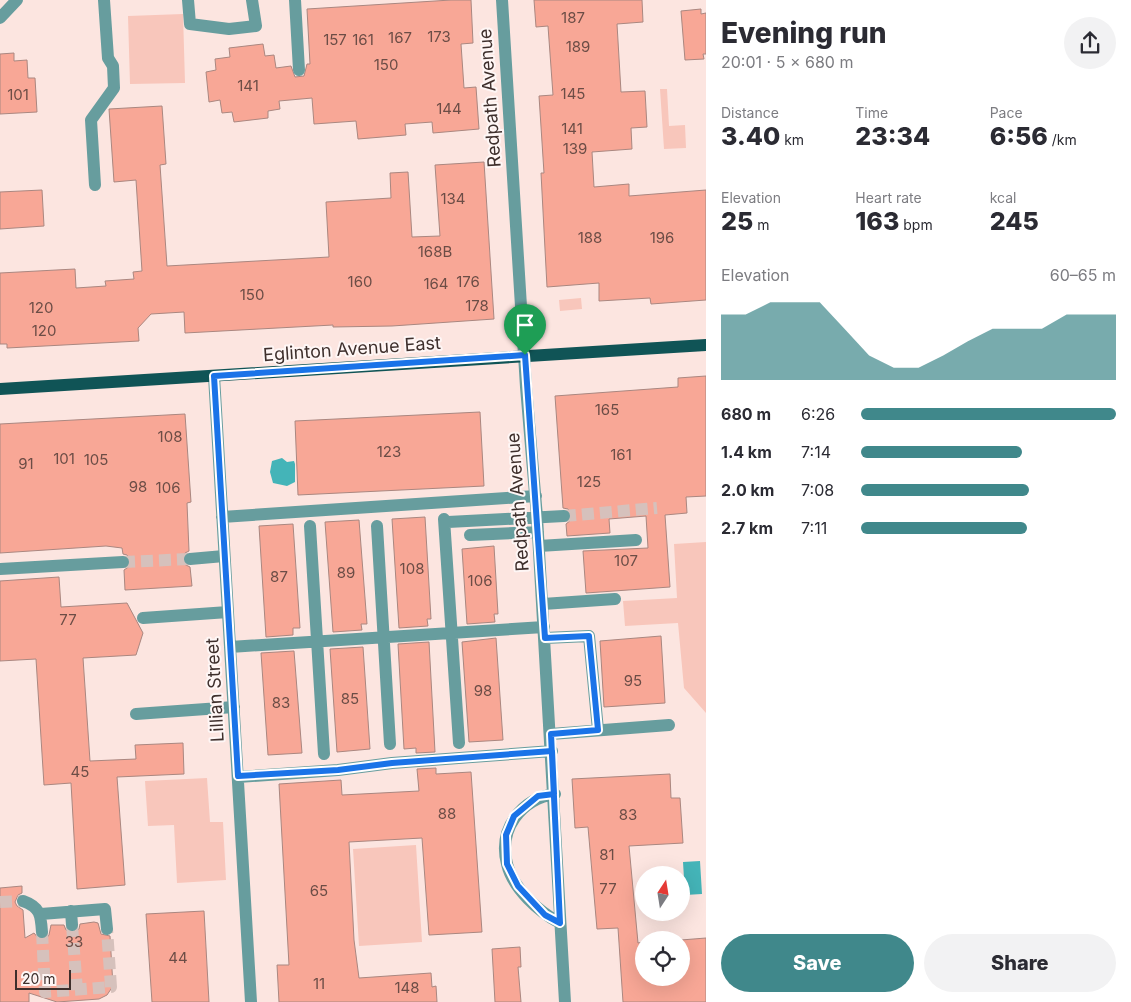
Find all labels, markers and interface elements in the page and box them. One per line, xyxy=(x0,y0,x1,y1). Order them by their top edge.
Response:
house number: 187 xyxy=(561,8,585,27)
text: Evening run xyxy=(721,16,887,50)
button: share xyxy=(1064,17,1116,69)
house number: 173 xyxy=(427,27,451,46)
house number: 167 xyxy=(388,28,412,47)
street label: Redpath Avenue xyxy=(474,28,505,168)
house number: 157 xyxy=(323,30,347,49)
house number: 161 xyxy=(352,30,374,49)
house number: 189 xyxy=(566,37,590,56)
text: 20:01 · 5 × 680 m xyxy=(721,52,853,72)
house number: 150 xyxy=(374,55,398,74)
house number: 141 xyxy=(237,76,259,95)
house number: 145 xyxy=(561,84,585,103)
house number: 101 xyxy=(7,85,29,104)
house number: 144 xyxy=(436,99,462,118)
text: Distance xyxy=(721,104,779,121)
text: Time xyxy=(855,104,888,121)
text: Pace xyxy=(990,104,1023,121)
house number: 141 xyxy=(561,119,583,138)
text: 3.40 xyxy=(721,121,780,151)
text: 23:34 xyxy=(855,121,930,151)
text: 6:56 xyxy=(990,121,1048,151)
text: km xyxy=(780,131,804,148)
text: /km xyxy=(1048,131,1077,148)
house number: 139 xyxy=(563,139,587,158)
house number: 134 xyxy=(440,189,466,208)
text: Elevation xyxy=(721,189,781,206)
text: Heart rate xyxy=(855,189,922,206)
text: kcal xyxy=(990,189,1016,206)
text: 25 xyxy=(721,206,753,236)
text: 163 xyxy=(855,206,899,236)
text: 245 xyxy=(990,206,1039,236)
text: m xyxy=(753,216,769,233)
text: bpm xyxy=(899,216,933,233)
house number: 188 xyxy=(578,228,602,247)
house number: 196 xyxy=(650,228,674,247)
house number: 168B xyxy=(418,242,452,261)
text: Elevation xyxy=(721,265,790,285)
text: 60–65 m xyxy=(1050,265,1116,285)
house number: 160 xyxy=(348,272,372,291)
house number: 176 xyxy=(456,272,480,291)
house number: 164 xyxy=(423,274,449,293)
house number: 150 xyxy=(240,285,264,304)
house number: 178 xyxy=(465,296,489,315)
house number: 120 xyxy=(29,298,53,317)
pin xyxy=(504,304,546,355)
icon: arrive xyxy=(511,311,539,339)
house number: 120 xyxy=(32,321,56,340)
street label: Eglinton Avenue East xyxy=(262,332,442,365)
house number: 165 xyxy=(595,400,619,419)
text: 680 m xyxy=(721,404,771,424)
text: 6:26 xyxy=(801,404,835,424)
house number: 108 xyxy=(158,427,182,446)
street label: Redpath Avenue xyxy=(502,432,533,572)
house number: 123 xyxy=(377,442,401,461)
text: 1.4 km xyxy=(721,442,772,462)
text: 7:14 xyxy=(801,442,831,462)
house number: 161 xyxy=(610,445,632,464)
house number: 101 xyxy=(53,449,75,468)
house number: 105 xyxy=(84,450,108,469)
house number: 91 xyxy=(18,454,34,473)
house number: 125 xyxy=(577,472,601,491)
house number: 98 xyxy=(129,477,147,496)
house number: 106 xyxy=(156,478,180,497)
text: 2.0 km xyxy=(721,480,774,500)
text: 7:08 xyxy=(801,480,834,500)
text: 2.7 km xyxy=(721,518,773,538)
text: 7:11 xyxy=(801,518,827,538)
house number: 107 xyxy=(614,551,638,570)
house number: 108 xyxy=(400,559,424,578)
house number: 89 xyxy=(337,563,355,582)
house number: 87 xyxy=(270,567,288,586)
house number: 106 xyxy=(468,571,492,590)
house number: 77 xyxy=(59,610,77,629)
street label: Lillian Street xyxy=(201,637,228,743)
house number: 95 xyxy=(624,671,642,690)
house number: 98 xyxy=(474,681,492,700)
house number: 85 xyxy=(341,689,359,708)
house number: 83 xyxy=(272,693,290,712)
house number: 45 xyxy=(71,762,89,781)
house number: 88 xyxy=(438,804,456,823)
house number: 83 xyxy=(619,805,637,824)
house number: 81 xyxy=(599,845,615,864)
north arrow xyxy=(635,866,690,921)
map controls xyxy=(635,866,690,986)
house number: 77 xyxy=(599,879,617,898)
house number: 65 xyxy=(310,881,328,900)
button: locate xyxy=(635,931,690,986)
house number: 33 xyxy=(65,932,83,951)
button: Save xyxy=(721,934,914,992)
button: Share xyxy=(924,934,1116,992)
house number: 44 xyxy=(168,948,188,967)
scale bar xyxy=(15,967,71,990)
text: 20 m xyxy=(22,970,56,987)
house number: 11 xyxy=(313,974,325,993)
house number: 148 xyxy=(394,978,420,997)

